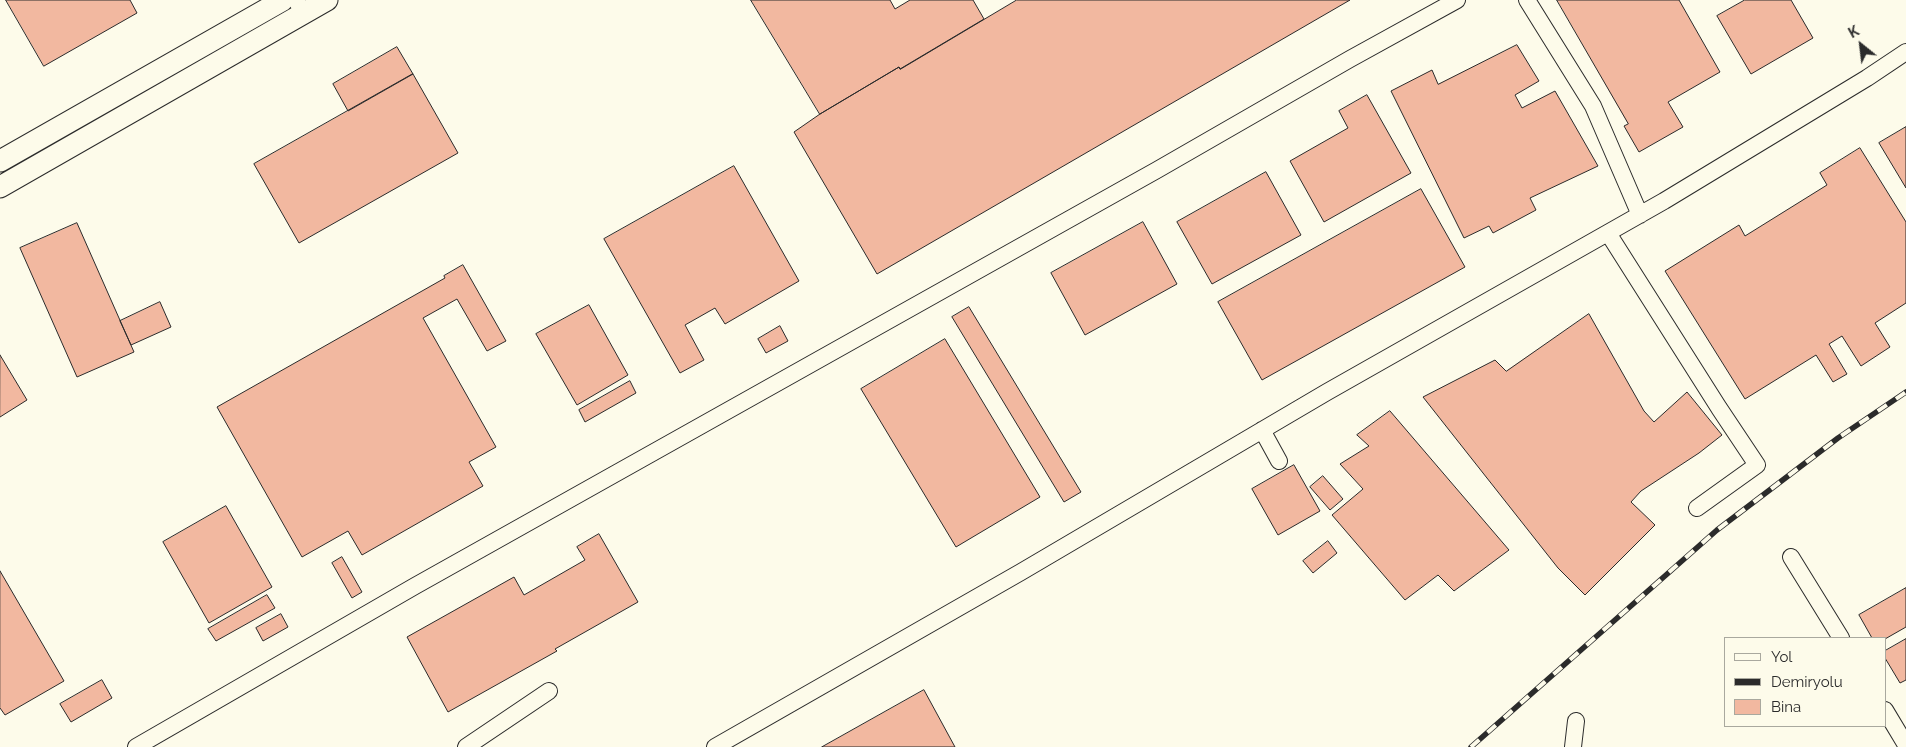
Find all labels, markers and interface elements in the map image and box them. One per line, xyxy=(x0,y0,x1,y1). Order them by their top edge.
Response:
north arrow xyxy=(1836,20,1886,70)
text: K xyxy=(1846,23,1862,41)
legend xyxy=(1724,637,1886,727)
text: Yol xyxy=(1771,648,1792,666)
text: Demiryolu xyxy=(1771,673,1843,691)
text: Bina xyxy=(1771,698,1801,716)

